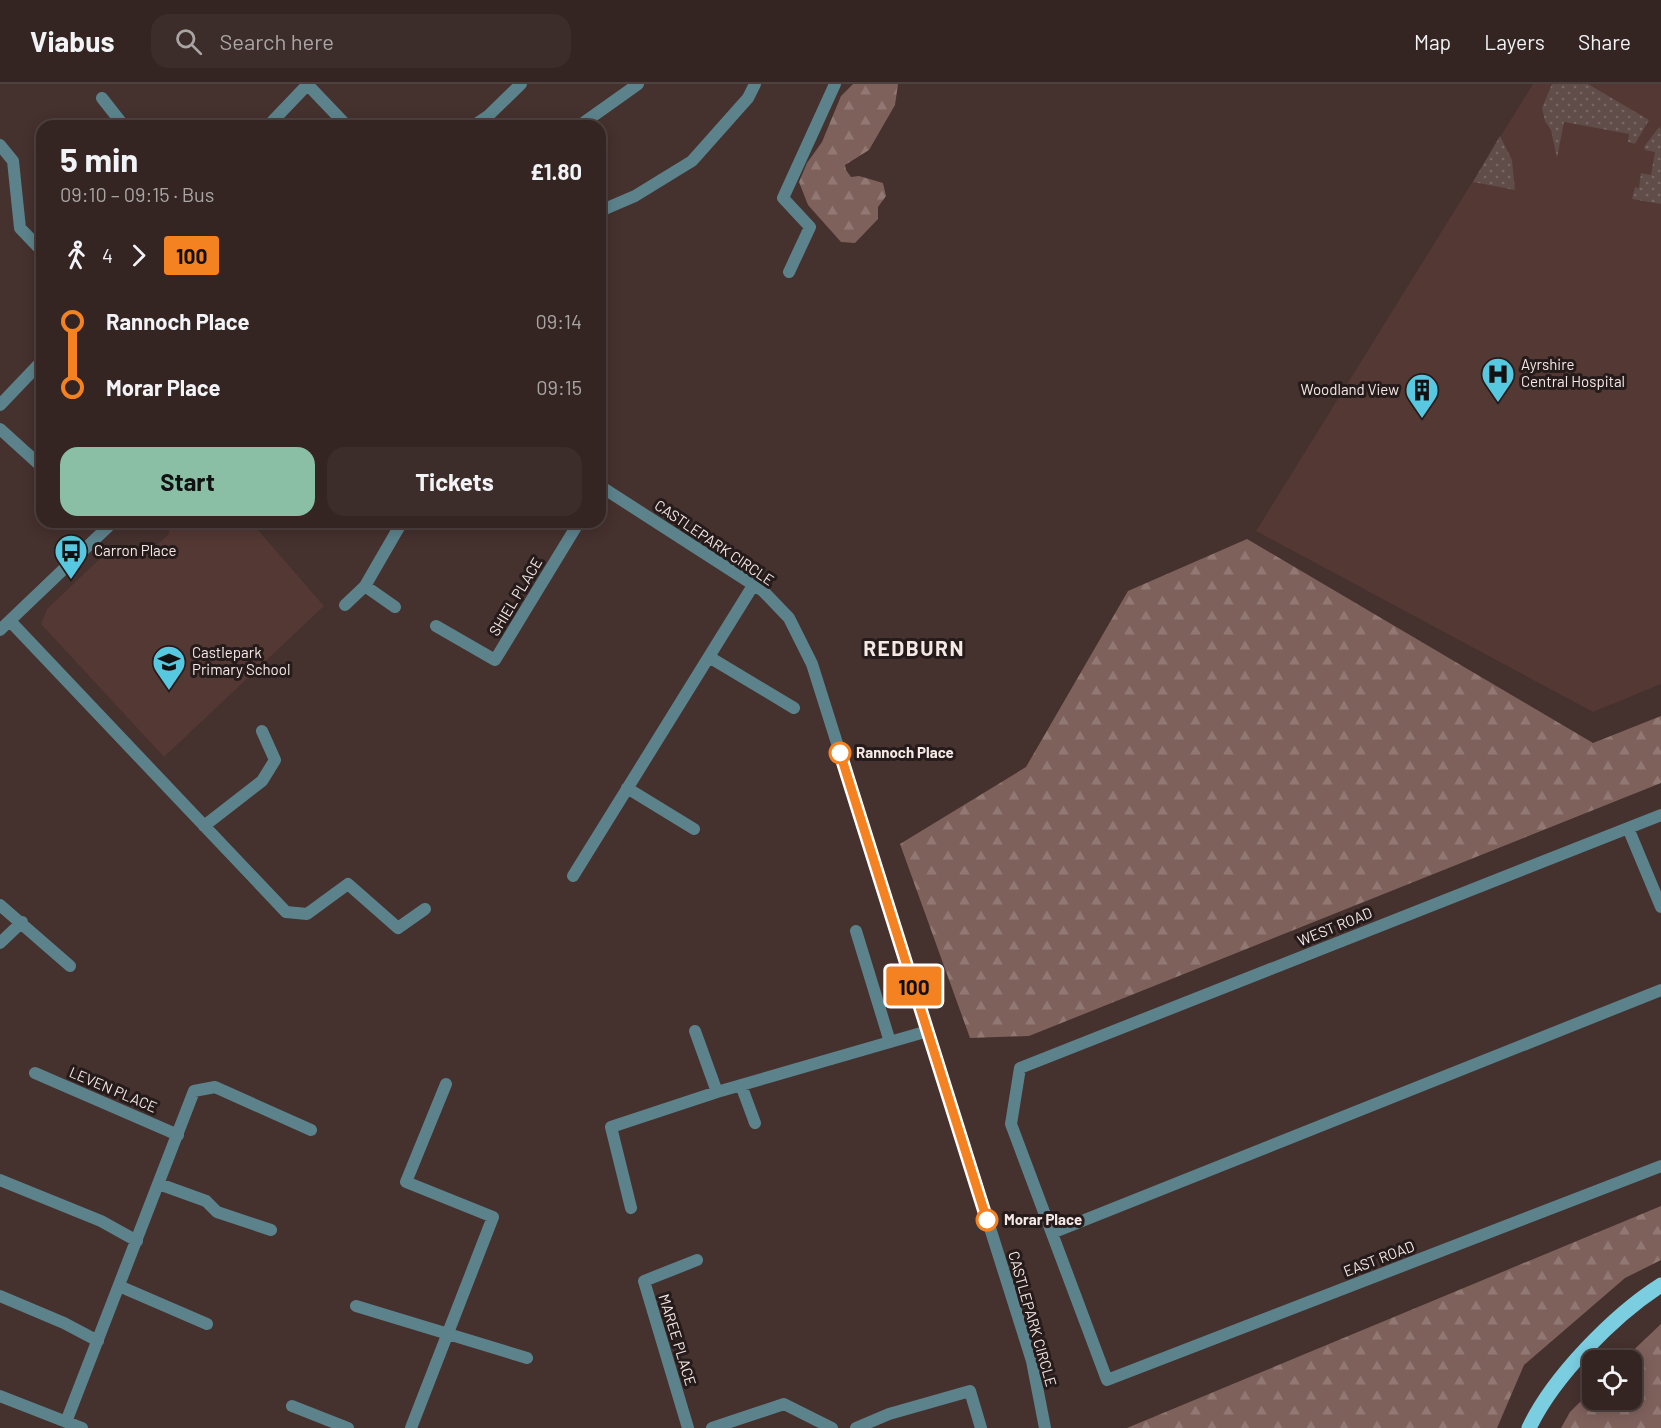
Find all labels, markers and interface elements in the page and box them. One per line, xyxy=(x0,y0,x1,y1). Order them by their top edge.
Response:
search box xyxy=(151,14,571,68)
text: Viabus xyxy=(30,24,115,58)
icon: search xyxy=(172,25,205,58)
text: Search here xyxy=(220,28,334,54)
text: Map xyxy=(1414,29,1451,54)
text: Layers xyxy=(1484,29,1545,54)
text: Share xyxy=(1578,29,1631,54)
text: 5 min xyxy=(60,139,138,179)
text: £1.80 xyxy=(530,158,582,184)
text: 09:10 – 09:15 · Bus xyxy=(60,182,214,206)
icon: walk xyxy=(60,239,93,272)
icon: forward xyxy=(122,239,155,272)
text: 4 xyxy=(102,243,113,267)
text: 100 xyxy=(176,243,207,268)
text: Rannoch Place xyxy=(106,308,249,334)
text: 09:14 xyxy=(535,309,582,333)
place label: Ayrshire Central Hospital xyxy=(1521,355,1625,390)
hospital icon: Ayrshire Central Hospital xyxy=(1480,356,1516,403)
building icon: Woodland View xyxy=(1404,372,1440,419)
text: Morar Place xyxy=(106,374,221,400)
text: 09:15 xyxy=(536,375,582,399)
place label: Woodland View xyxy=(1300,380,1399,398)
button: Start xyxy=(60,447,315,516)
button: Tickets xyxy=(327,447,582,516)
street label: CASTLEPARK CIRCLE xyxy=(651,496,778,589)
bus stop icon: Carron Place xyxy=(53,533,89,580)
place label: Carron Place xyxy=(94,541,177,559)
street label: SHIEL PLACE xyxy=(485,554,546,639)
district label: REDBURN xyxy=(863,635,965,660)
place label: Castlepark Primary School xyxy=(192,643,290,678)
school or university icon: Castlepark Primary School xyxy=(151,644,187,691)
marker: Rannoch Place xyxy=(829,742,851,764)
place label: Rannoch Place xyxy=(856,743,954,761)
street label: WEST ROAD xyxy=(1295,903,1375,949)
line badge: 100 xyxy=(880,966,948,1006)
text: 100 xyxy=(898,974,930,999)
street label: LEVEN PLACE xyxy=(67,1062,160,1116)
marker: Morar Place xyxy=(976,1209,998,1231)
place label: Morar Place xyxy=(1004,1210,1082,1228)
street label: EAST ROAD xyxy=(1341,1236,1417,1280)
street label: CASTLEPARK CIRCLE xyxy=(1005,1249,1061,1389)
street label: MAREE PLACE xyxy=(655,1292,700,1388)
map controls xyxy=(1582,1350,1642,1410)
button: locate xyxy=(1582,1350,1642,1410)

